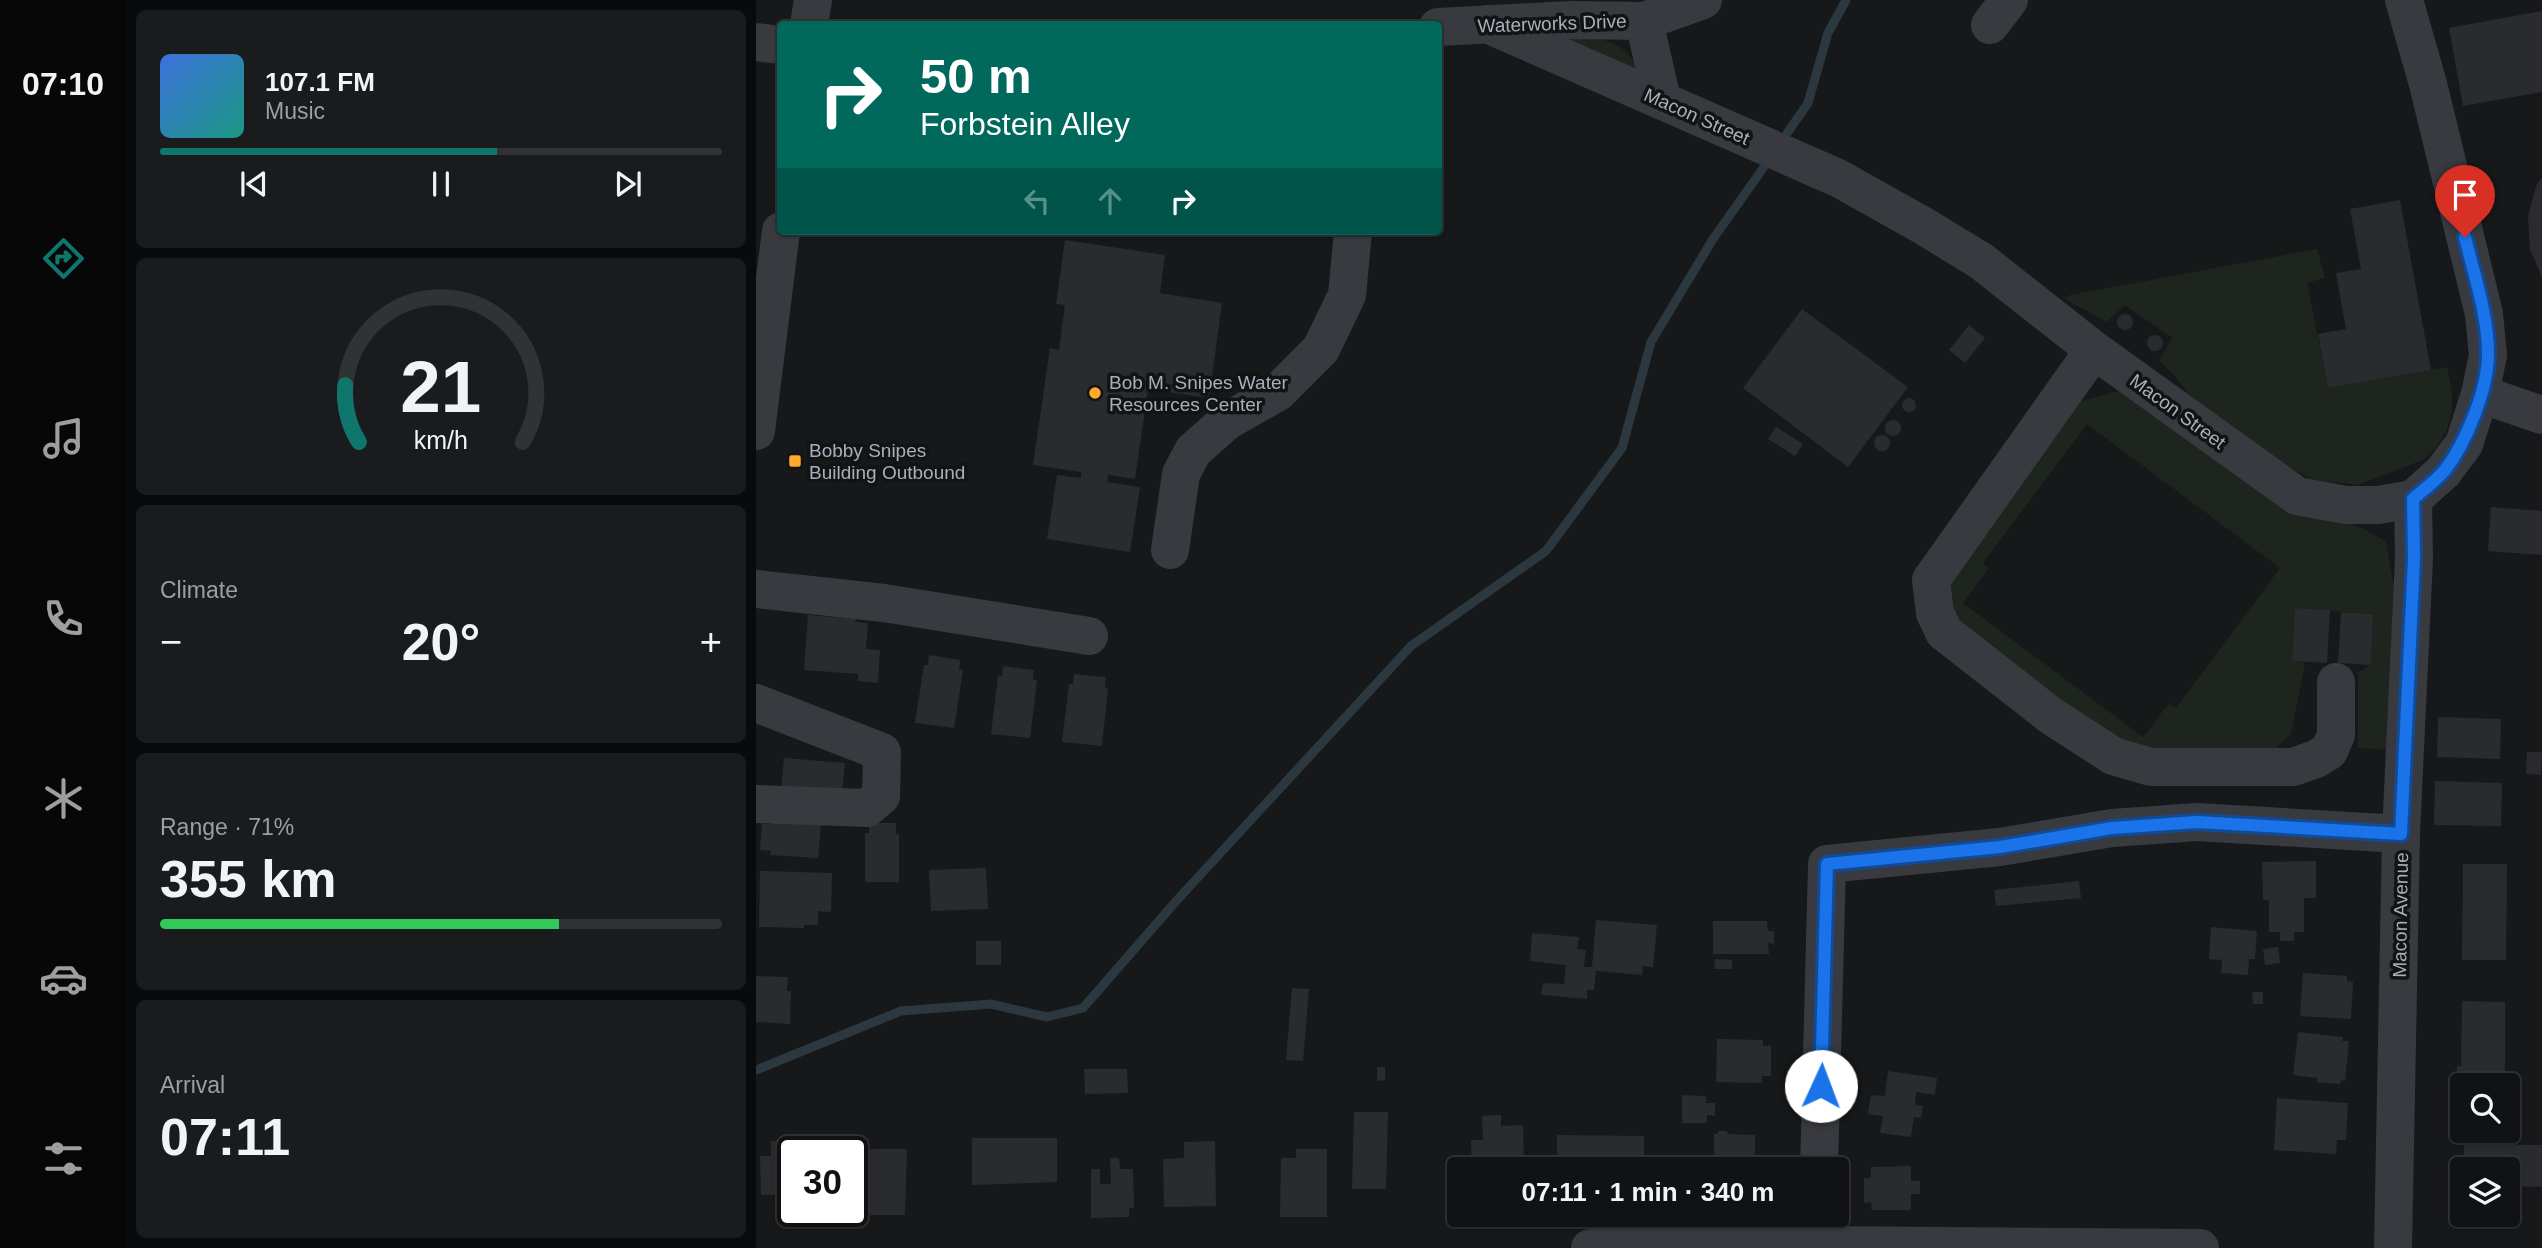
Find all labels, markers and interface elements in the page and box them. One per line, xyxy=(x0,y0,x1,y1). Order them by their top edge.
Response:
street label: Waterworks Drive xyxy=(1477,10,1627,37)
icon: right xyxy=(805,49,896,140)
text: 50 m xyxy=(920,49,1032,103)
text: 07:10 xyxy=(22,66,104,102)
text: 107.1 FM xyxy=(265,67,375,97)
street label: Macon Street xyxy=(1641,84,1753,149)
text: Music xyxy=(265,98,325,124)
text: Forbstein Alley xyxy=(920,106,1130,142)
icon: previous xyxy=(235,165,273,203)
icon: pause xyxy=(422,165,460,203)
icon: next xyxy=(609,165,647,203)
pin xyxy=(2435,165,2495,237)
icon: arrive xyxy=(2446,176,2484,214)
icon: left xyxy=(1018,182,1056,220)
icon: ahead xyxy=(1091,182,1129,220)
icon: right xyxy=(1164,182,1202,220)
icon: directions xyxy=(39,234,88,283)
text: 21 xyxy=(401,347,481,428)
street label: Macon Street xyxy=(2126,370,2230,454)
place label: Bob M. Snipes Water Resources Center xyxy=(1109,372,1288,415)
marker: Bob M. Snipes Water Resources Center xyxy=(1087,385,1103,401)
icon: music xyxy=(39,414,88,463)
text: km/h xyxy=(414,426,468,454)
place label: Bobby Snipes Building Outbound xyxy=(809,440,965,483)
marker: Bobby Snipes Building Outbound xyxy=(787,453,803,469)
text: Climate xyxy=(160,577,238,603)
icon: phone xyxy=(39,594,88,643)
text: 20° xyxy=(402,613,480,671)
text: − xyxy=(160,621,182,663)
text: + xyxy=(700,621,722,663)
icon: climate xyxy=(39,774,88,823)
text: Range · 71% xyxy=(160,814,294,840)
text: 355 km xyxy=(160,850,336,908)
street label: Macon Avenue xyxy=(2389,852,2412,978)
icon: car xyxy=(39,954,88,1003)
position arrow xyxy=(1784,1049,1858,1123)
text: Arrival xyxy=(160,1072,225,1098)
map controls xyxy=(2450,1073,2520,1227)
button: search xyxy=(2450,1073,2520,1143)
text: 07:11 xyxy=(160,1108,290,1166)
icon: filters xyxy=(39,1134,88,1183)
speed limit sign: 30 xyxy=(777,1136,868,1227)
button: layers xyxy=(2450,1157,2520,1227)
text: 07:11 · 1 min · 340 m xyxy=(1522,1177,1774,1207)

